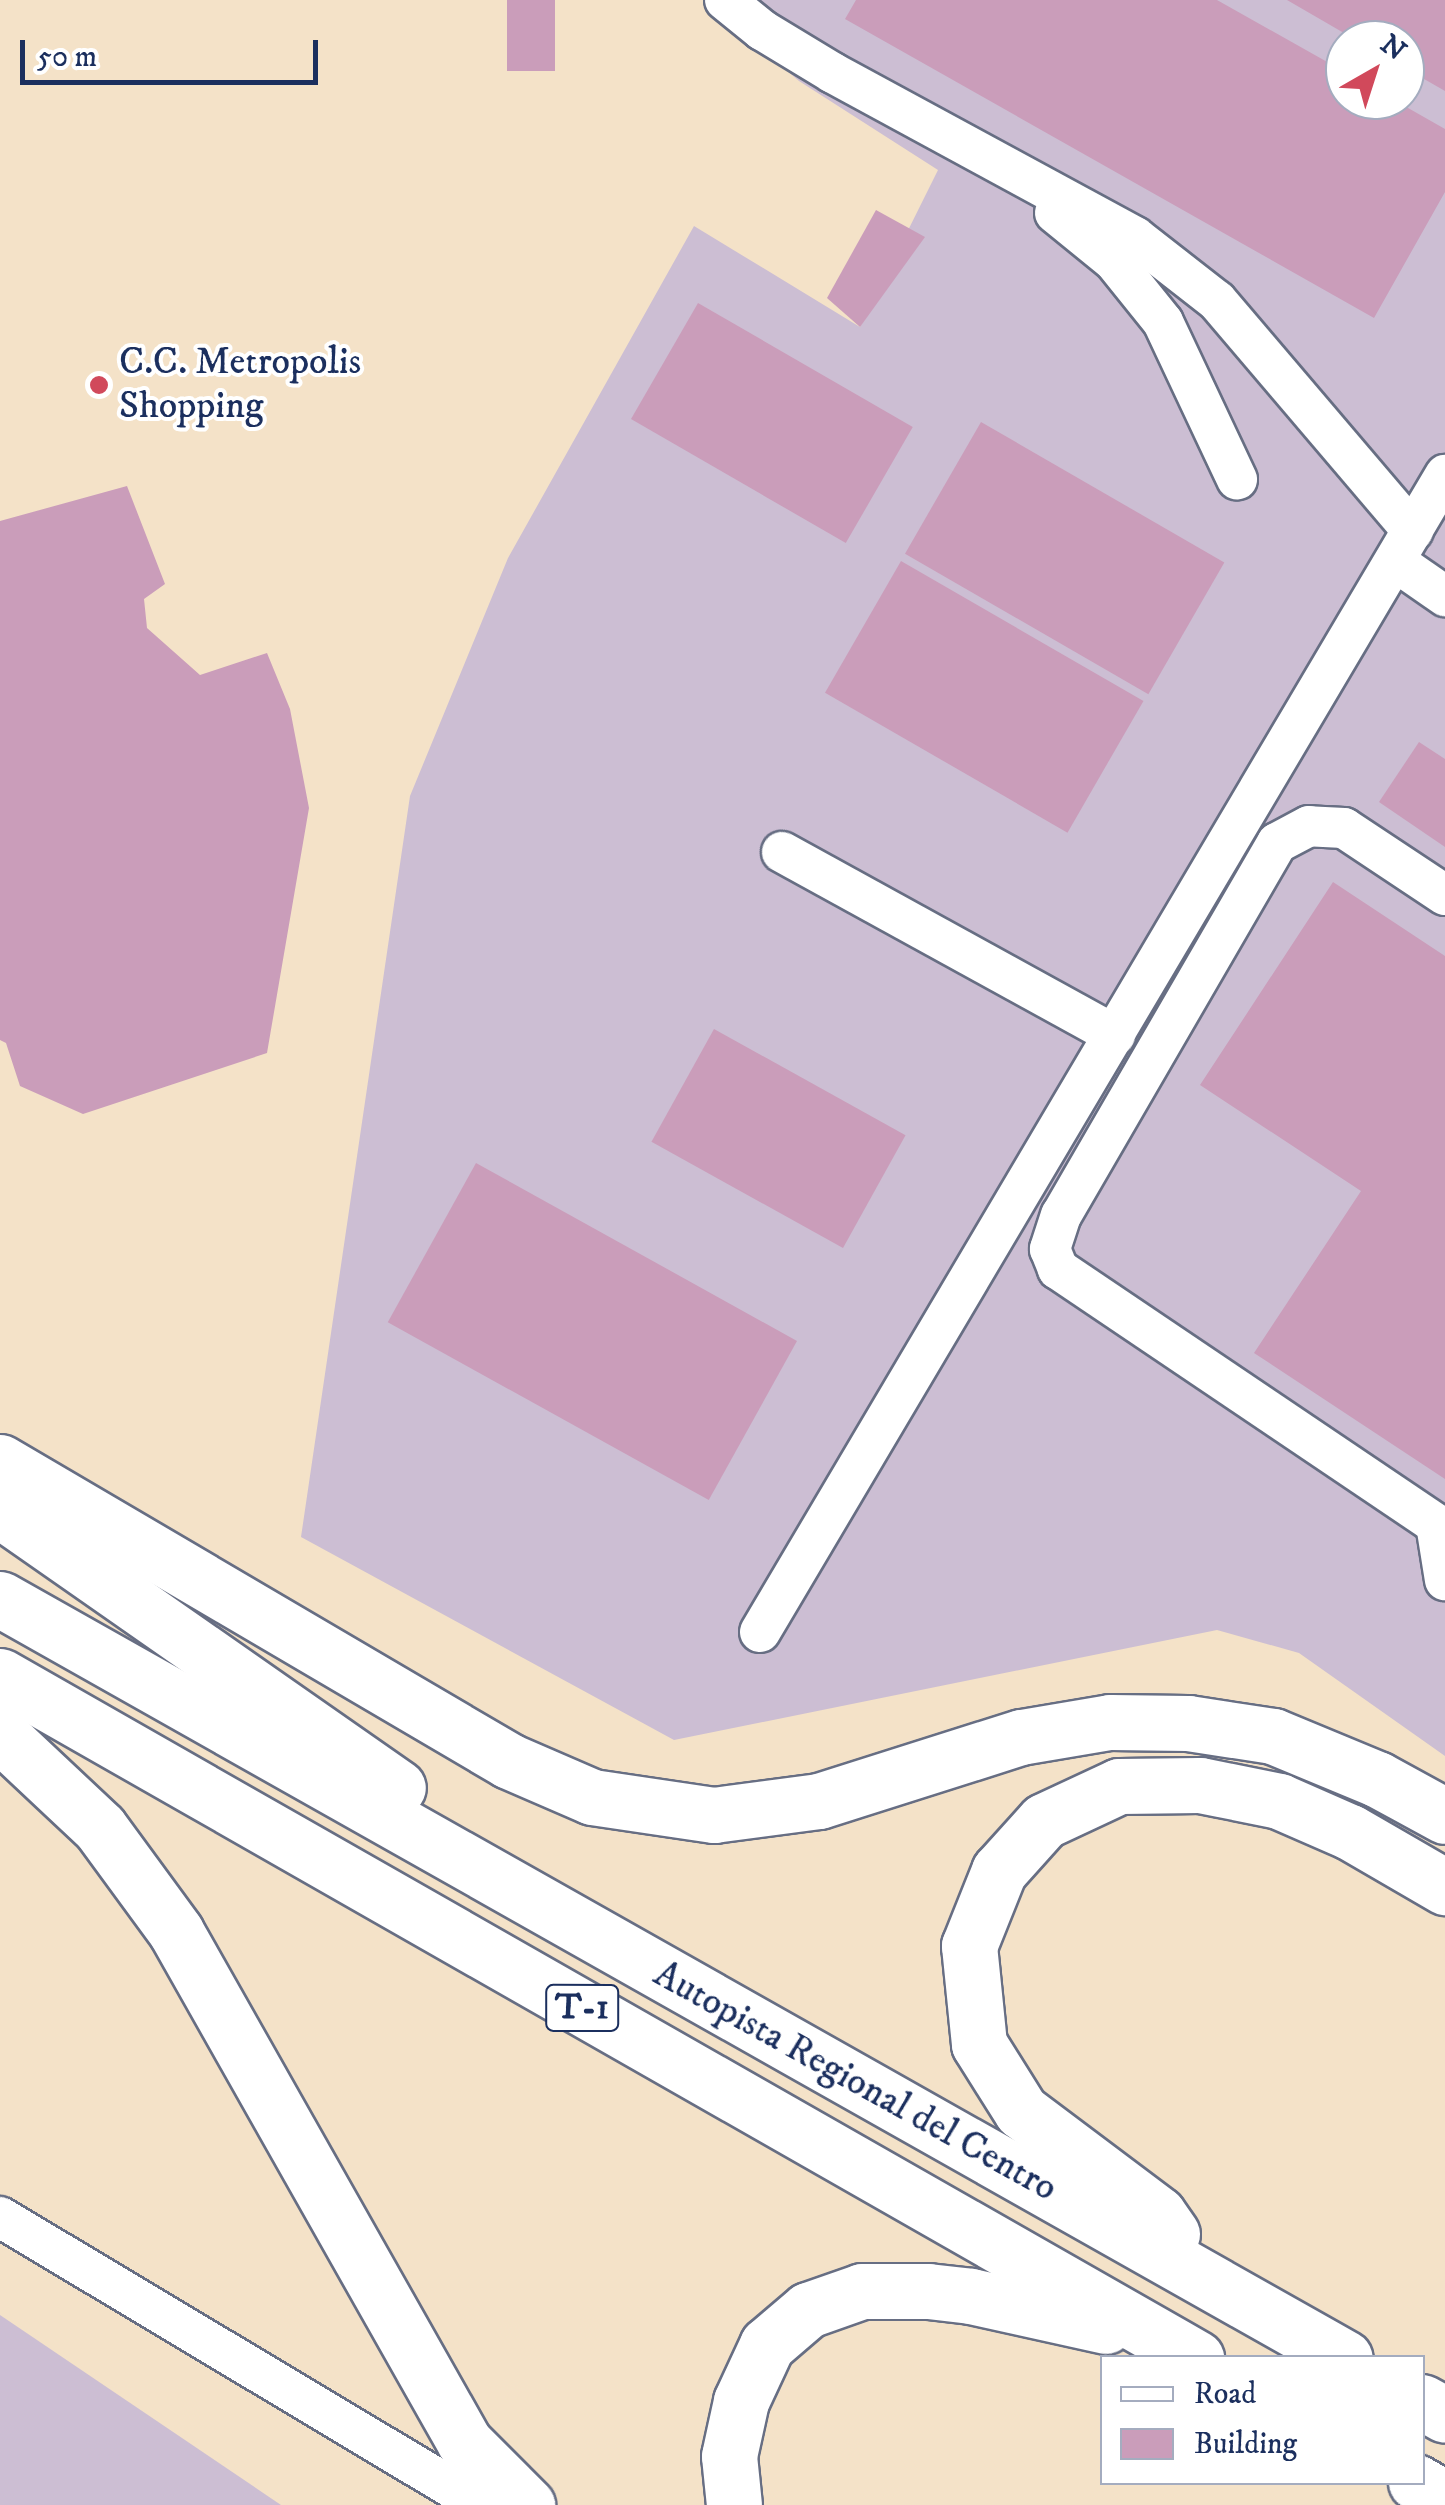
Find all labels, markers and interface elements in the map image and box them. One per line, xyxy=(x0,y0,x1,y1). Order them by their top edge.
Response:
scale bar xyxy=(25,20,322,82)
north arrow xyxy=(1325,20,1425,120)
text: N xyxy=(1373,27,1413,69)
text: 50 m xyxy=(37,39,97,76)
place label: C.C. Metropolis Shopping xyxy=(119,340,361,429)
marker: C.C. Metropolis Shopping xyxy=(88,374,110,396)
street label: Autopista Regional del Centro xyxy=(645,1952,1065,2212)
road number: T-1 xyxy=(544,1978,620,2038)
legend xyxy=(1100,2355,1425,2485)
text: Road xyxy=(1194,2376,1256,2413)
text: Building xyxy=(1194,2426,1297,2463)

